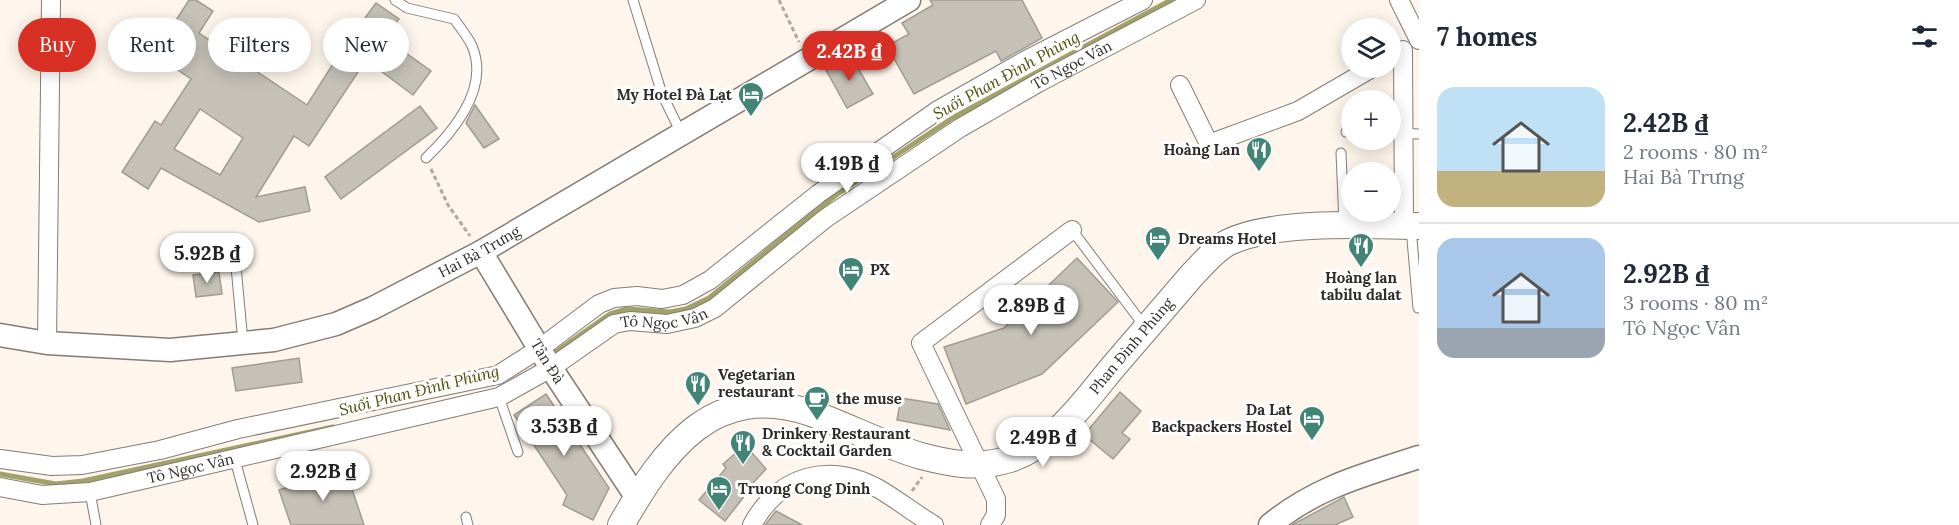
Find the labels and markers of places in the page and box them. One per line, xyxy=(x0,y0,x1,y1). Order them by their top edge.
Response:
pin: 2.42B ₫ xyxy=(794,31,904,82)
hotel icon: My Hotel Đà Lạt xyxy=(736,80,766,118)
place label: My Hotel Đà Lạt xyxy=(616,85,733,104)
restaurant icon: Hoàng Lan xyxy=(1244,135,1274,173)
place label: Hoàng Lan xyxy=(1164,140,1240,159)
pin: 4.19B ₫ xyxy=(792,143,902,194)
hotel icon: Dreams Hotel xyxy=(1143,224,1173,262)
place label: Dreams Hotel xyxy=(1178,229,1277,248)
restaurant icon: Hoàng lan tabilu dalat xyxy=(1346,231,1376,269)
pin: 5.92B ₫ xyxy=(152,233,262,284)
hotel icon: PX xyxy=(836,255,866,293)
place label: PX xyxy=(870,260,890,279)
place label: Hoàng lan tabilu dalat xyxy=(1321,268,1402,304)
pin: 2.89B ₫ xyxy=(976,285,1086,336)
place label: Vegetarian restaurant xyxy=(718,365,796,401)
restaurant icon: Vegetarian restaurant xyxy=(683,369,713,407)
cafe icon: the muse xyxy=(802,384,832,422)
place label: the muse xyxy=(836,389,902,408)
place label: Da Lat Backpackers Hostel xyxy=(1152,400,1293,436)
hotel icon: Da Lat Backpackers Hostel xyxy=(1297,404,1327,442)
pin: 3.53B ₫ xyxy=(509,406,619,457)
pin: 2.49B ₫ xyxy=(988,417,1098,468)
place label: Drinkery Restaurant & Cocktail Garden xyxy=(762,424,911,460)
restaurant icon: Drinkery Restaurant & Cocktail Garden xyxy=(728,428,758,466)
pin: 2.92B ₫ xyxy=(268,451,378,502)
hotel icon: Truong Cong Dinh xyxy=(704,474,734,512)
place label: Truong Cong Dinh xyxy=(738,479,871,498)

